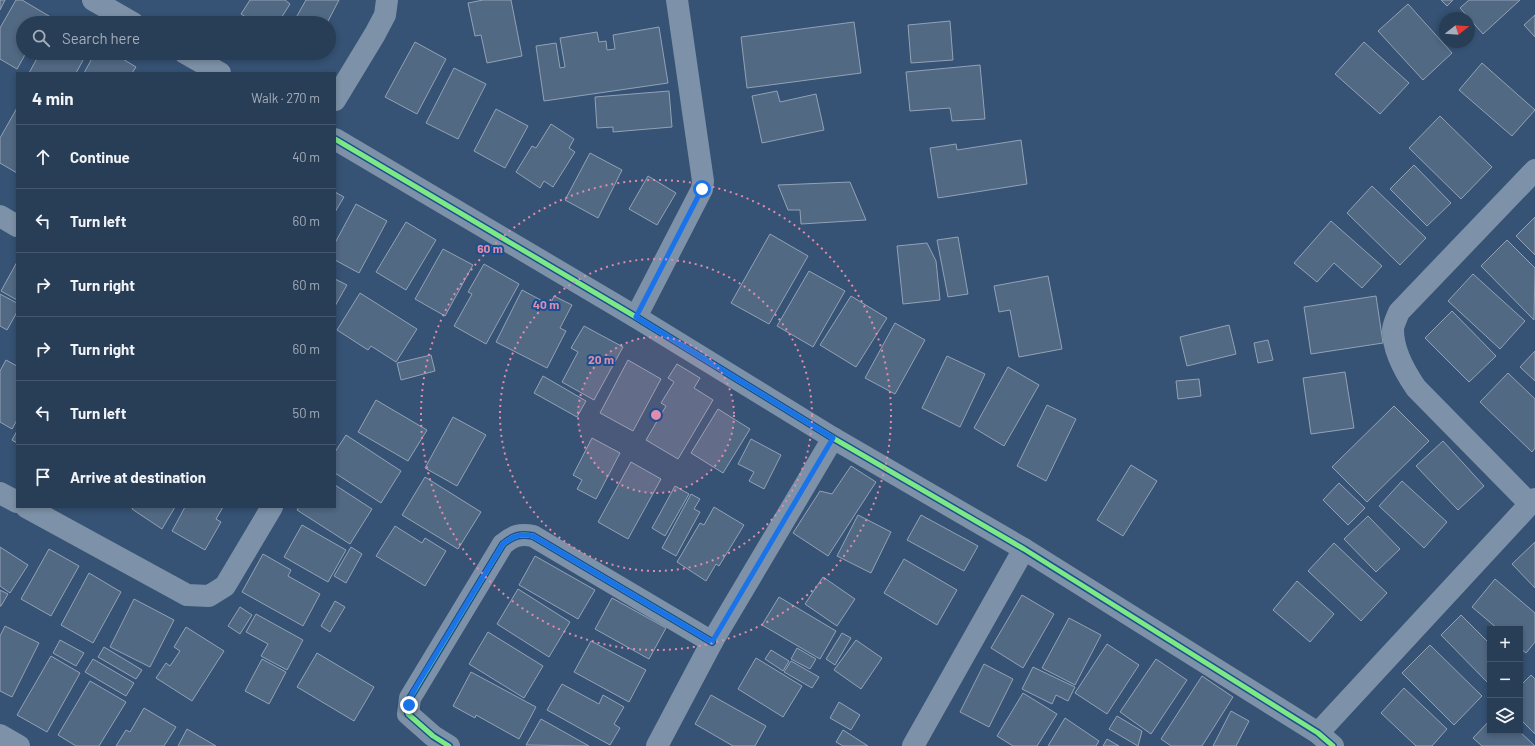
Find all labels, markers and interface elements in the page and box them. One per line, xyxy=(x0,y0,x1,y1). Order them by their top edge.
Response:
north arrow xyxy=(1439,12,1475,48)
search box xyxy=(16,16,336,60)
icon: search xyxy=(30,27,52,49)
text: Search here xyxy=(62,29,140,47)
text: 4 min xyxy=(32,88,74,108)
text: Walk · 270 m xyxy=(251,90,320,106)
icon: ahead xyxy=(32,146,54,168)
text: Continue xyxy=(70,148,130,166)
text: 40 m xyxy=(292,149,320,165)
route start xyxy=(693,180,711,198)
icon: left xyxy=(32,210,54,232)
text: Turn left xyxy=(70,212,126,230)
text: 60 m xyxy=(293,213,320,229)
text: 60 m xyxy=(477,241,503,255)
icon: right xyxy=(32,274,54,296)
text: Turn right xyxy=(70,276,135,294)
text: 60 m xyxy=(293,277,320,293)
text: 40 m xyxy=(533,297,559,311)
icon: right xyxy=(32,338,54,360)
text: Turn right xyxy=(70,340,135,358)
text: 60 m xyxy=(293,341,320,357)
text: 20 m xyxy=(588,352,614,366)
icon: left xyxy=(32,402,54,424)
text: Turn left xyxy=(70,404,126,422)
text: 50 m xyxy=(293,405,320,421)
centre of rings xyxy=(649,408,663,422)
icon: arrive xyxy=(32,466,54,488)
text: Arrive at destination xyxy=(70,468,206,486)
map controls xyxy=(1487,626,1523,734)
button: + xyxy=(1487,626,1523,662)
button: − xyxy=(1487,662,1523,698)
route end xyxy=(400,696,418,714)
button: layers xyxy=(1487,698,1523,734)

